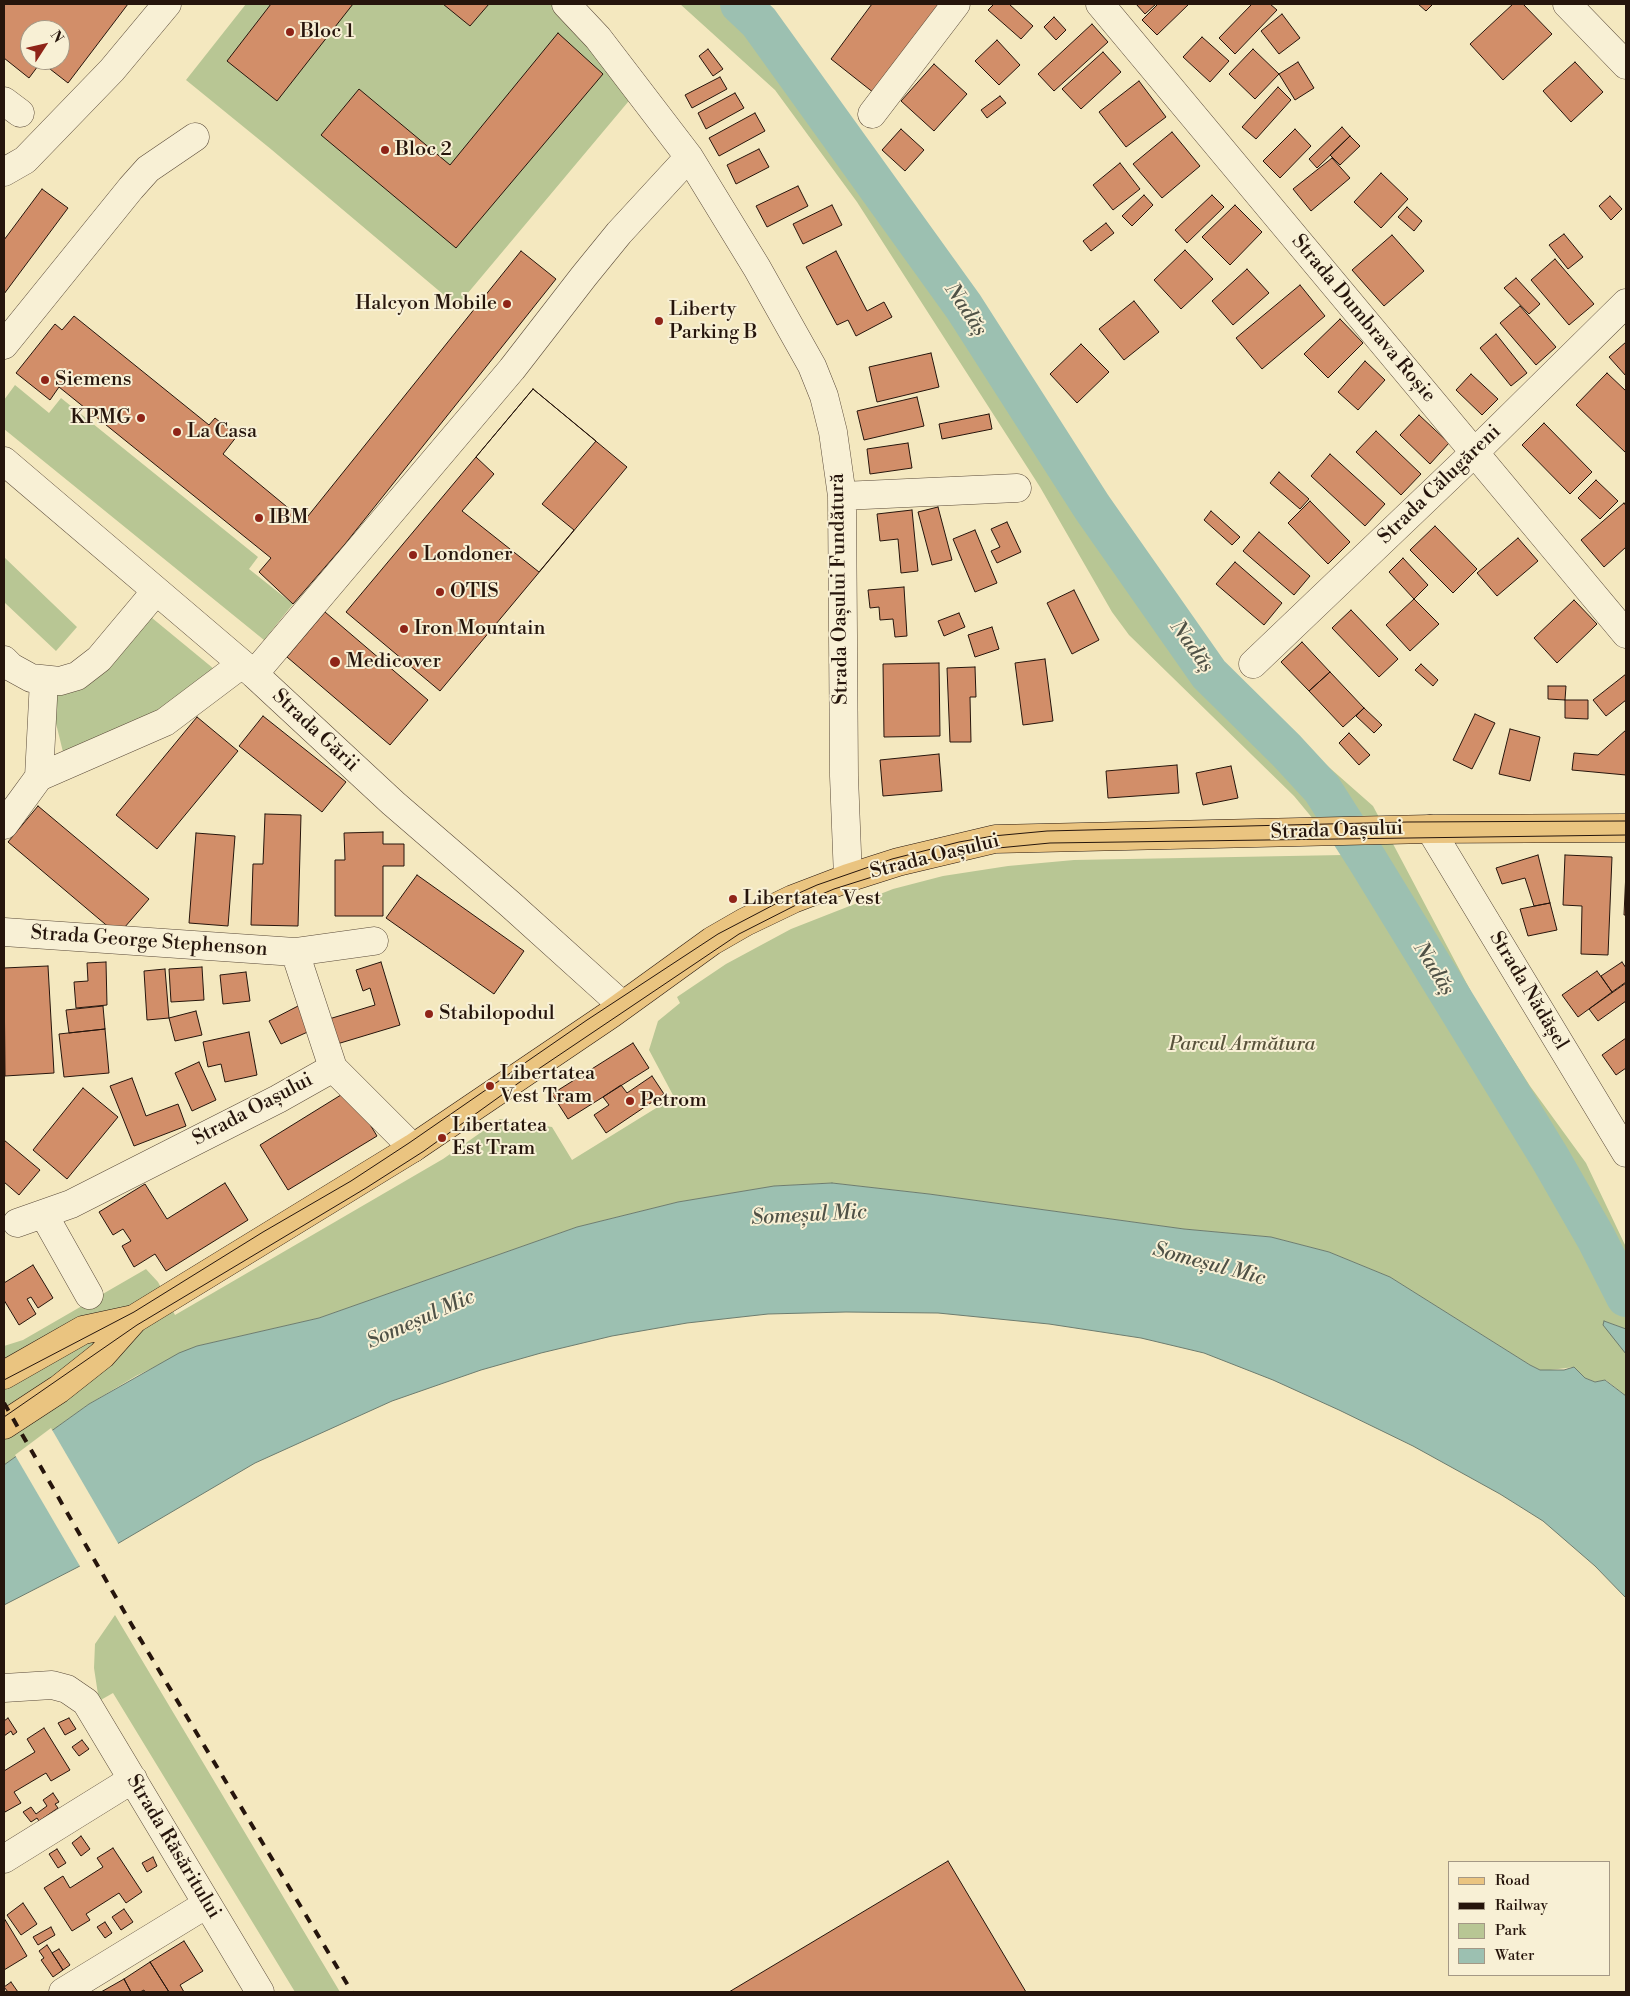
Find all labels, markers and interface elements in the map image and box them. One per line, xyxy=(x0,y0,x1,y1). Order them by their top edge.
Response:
north arrow xyxy=(20,20,70,70)
place label: Bloc 1 xyxy=(300,20,354,44)
marker: Bloc 1 xyxy=(284,26,296,38)
text: N xyxy=(46,27,67,47)
place label: Bloc 2 xyxy=(395,138,452,162)
marker: Bloc 2 xyxy=(379,144,391,156)
street label: Strada Dumbrava Roșie xyxy=(1286,230,1440,408)
water label: Nadăș xyxy=(938,279,992,341)
place label: Halcyon Mobile xyxy=(355,292,497,316)
marker: Halcyon Mobile xyxy=(501,298,513,310)
place label: Liberty Parking B xyxy=(669,298,758,345)
marker: Liberty Parking B xyxy=(653,315,665,327)
place label: Siemens xyxy=(55,368,131,392)
marker: Siemens xyxy=(39,374,51,386)
place label: KPMG xyxy=(70,406,131,430)
marker: KPMG xyxy=(135,412,147,424)
place label: La Casa xyxy=(187,420,257,444)
street label: Strada Călugăreni xyxy=(1374,420,1506,550)
marker: La Casa xyxy=(171,426,183,438)
street label: Strada Oașului Fundătură xyxy=(826,473,854,705)
place label: IBM xyxy=(269,506,308,530)
marker: IBM xyxy=(253,512,265,524)
place label: Londoner xyxy=(423,543,513,567)
marker: Londoner xyxy=(407,549,419,561)
place label: OTIS xyxy=(450,580,499,604)
marker: OTIS xyxy=(434,586,446,598)
water label: Nadăș xyxy=(1164,616,1218,678)
place label: Iron Mountain xyxy=(414,617,546,641)
marker: Iron Mountain xyxy=(398,623,410,635)
place label: Medicover xyxy=(346,650,441,674)
marker: Medicover xyxy=(328,655,342,669)
street label: Strada Gării xyxy=(267,685,363,777)
street label: Strada Oașului xyxy=(1270,817,1404,845)
street label: Strada Oașului xyxy=(868,829,1002,885)
place label: Libertatea Vest xyxy=(743,887,881,911)
marker: Libertatea Vest xyxy=(727,893,739,905)
street label: Strada George Stephenson xyxy=(30,922,268,962)
street label: Strada Nădășel xyxy=(1483,927,1573,1055)
water label: Nadăș xyxy=(1407,937,1459,1001)
place label: Stabilopodul xyxy=(439,1002,555,1026)
marker: Stabilopodul xyxy=(423,1008,435,1020)
park label: Parcul Armătura xyxy=(1169,1033,1315,1057)
place label: Libertatea Vest Tram xyxy=(500,1062,595,1109)
street label: Strada Oașului xyxy=(189,1068,317,1152)
marker: Libertatea Vest Tram xyxy=(484,1080,496,1092)
place label: Petrom xyxy=(640,1089,707,1113)
marker: Petrom xyxy=(624,1095,636,1107)
place label: Libertatea Est Tram xyxy=(452,1114,547,1161)
marker: Libertatea Est Tram xyxy=(436,1132,448,1144)
water label: Someșul Mic xyxy=(751,1200,867,1232)
water label: Someșul Mic xyxy=(1150,1238,1268,1292)
water label: Someșul Mic xyxy=(363,1285,479,1355)
street label: Strada Răsăritului xyxy=(120,1771,226,1923)
legend xyxy=(1448,1861,1610,1976)
text: Road xyxy=(1495,1871,1530,1890)
text: Railway xyxy=(1495,1896,1548,1915)
text: Park xyxy=(1495,1921,1526,1940)
text: Water xyxy=(1495,1946,1534,1965)

